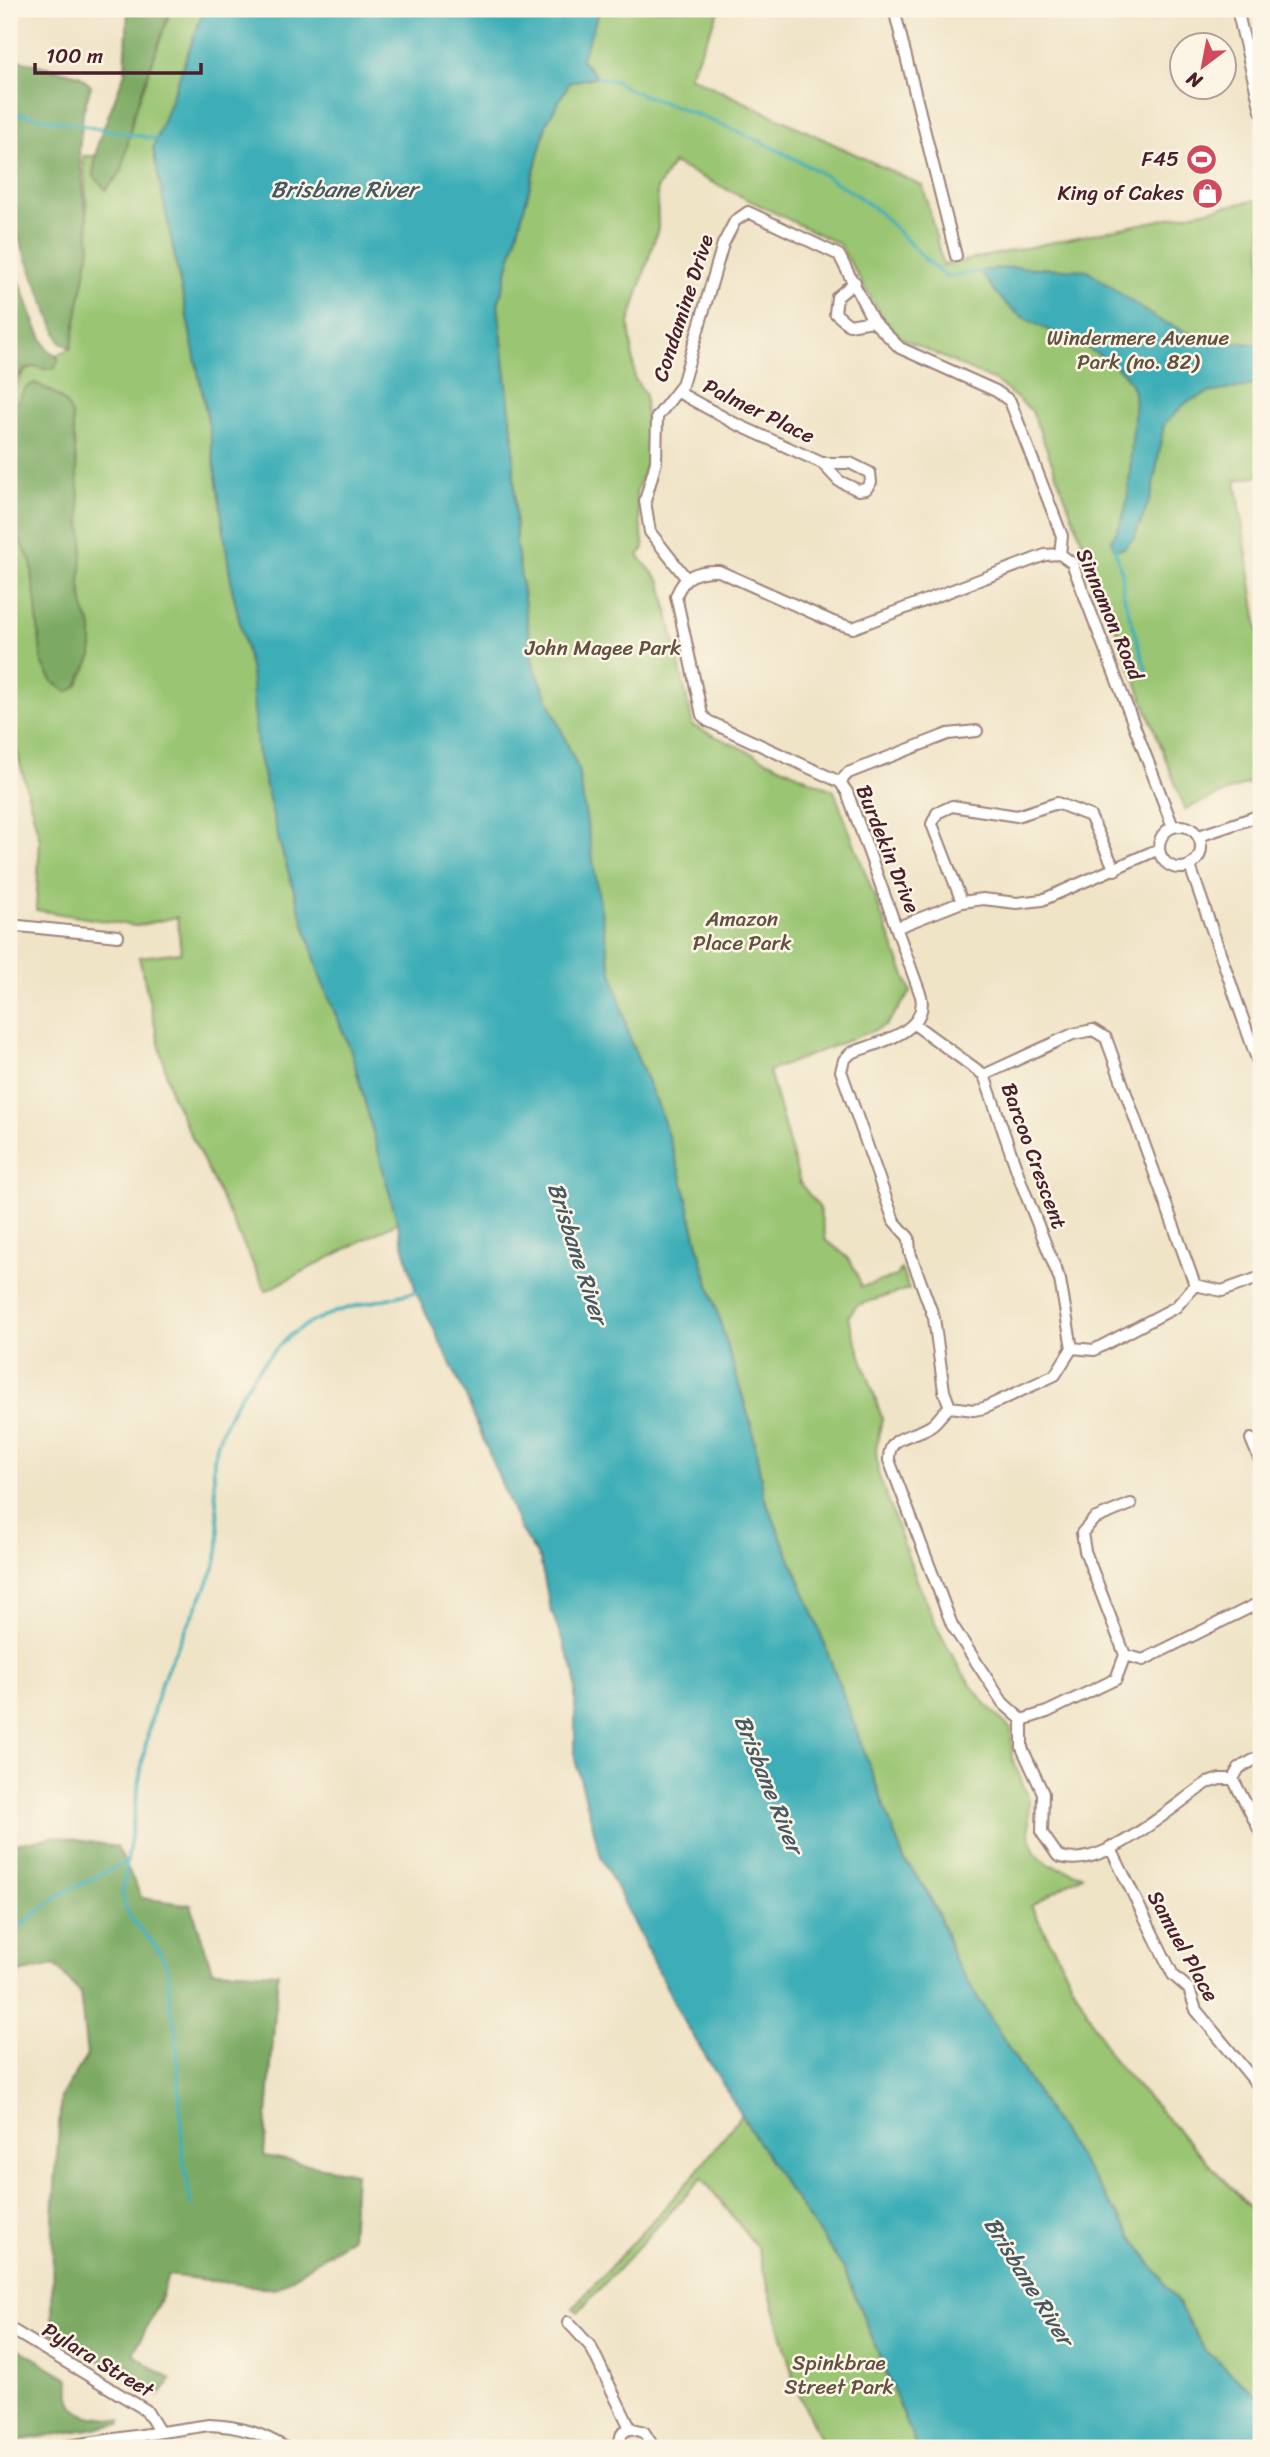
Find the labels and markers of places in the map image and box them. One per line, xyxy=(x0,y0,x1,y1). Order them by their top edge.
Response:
place label: F45 xyxy=(1142,140,1179,178)
sports icon: F45 xyxy=(1185,142,1219,176)
place label: King of Cakes xyxy=(1058,174,1184,212)
shop icon: King of Cakes xyxy=(1190,176,1224,210)

